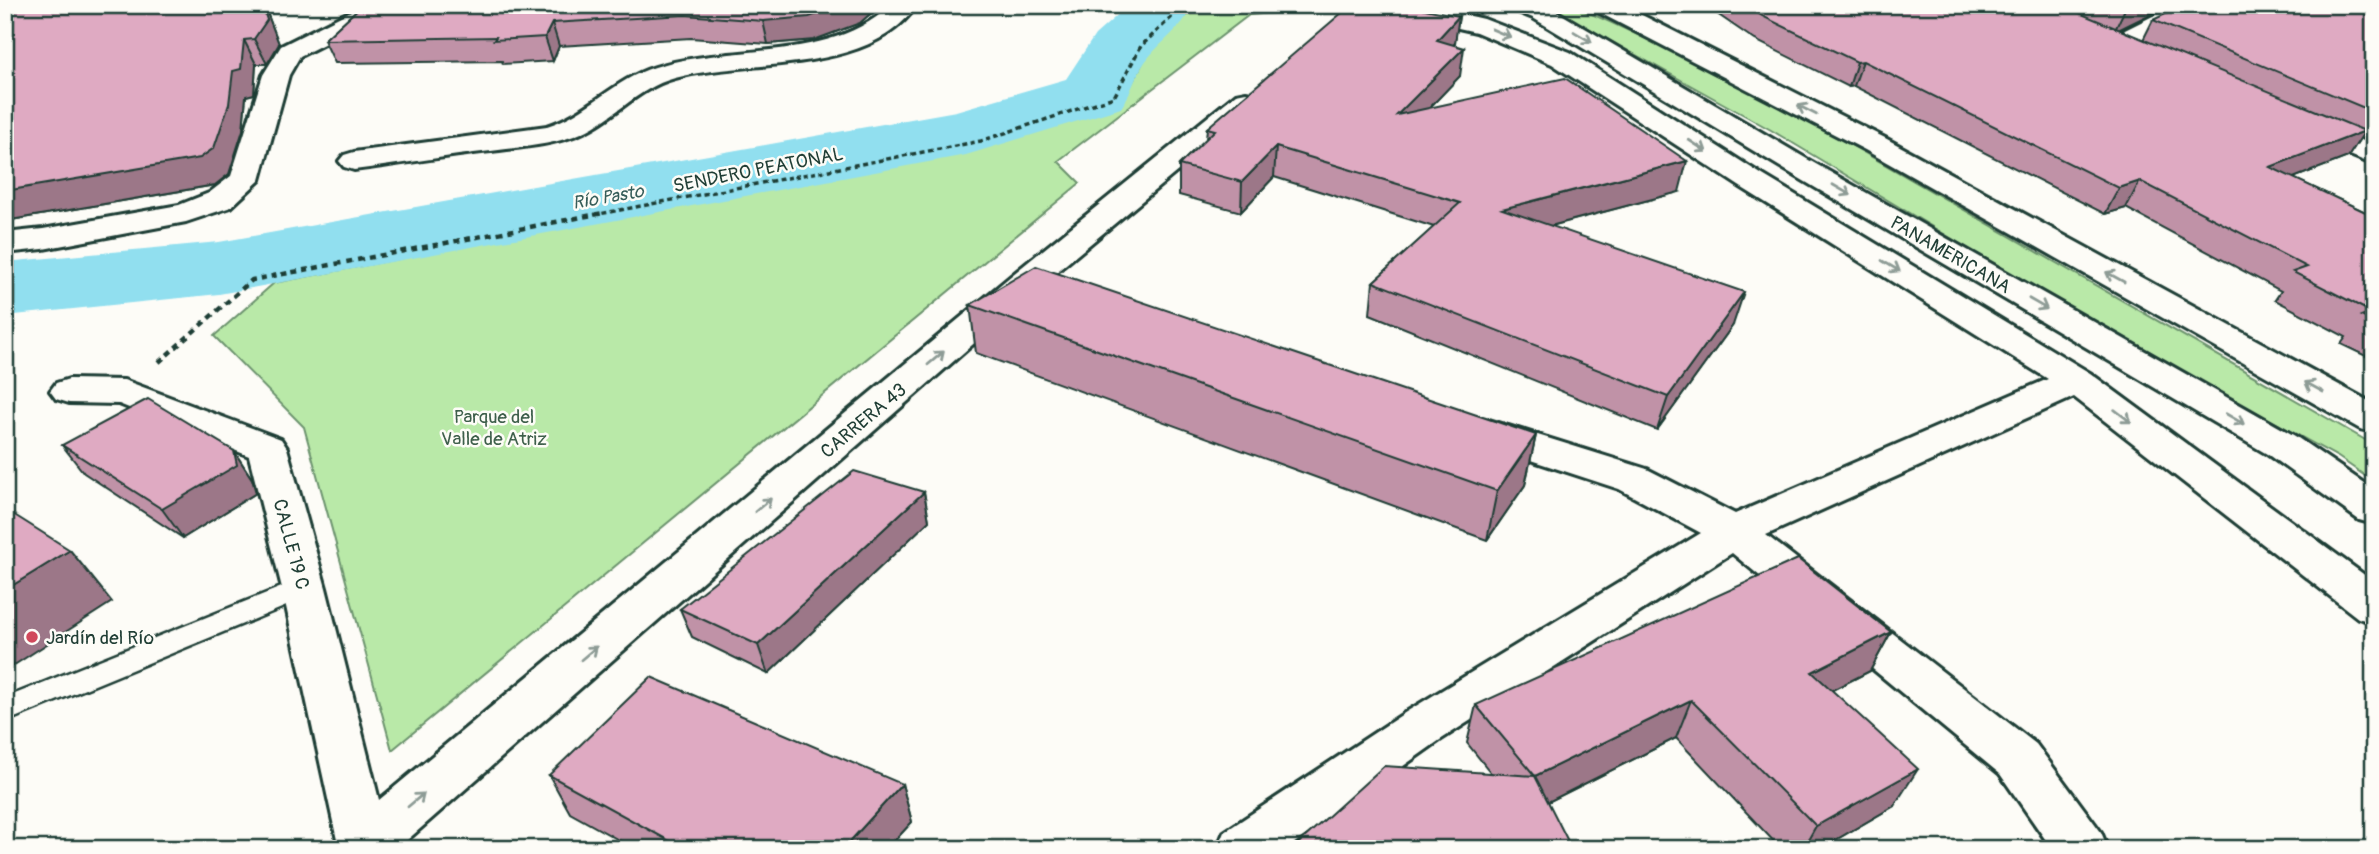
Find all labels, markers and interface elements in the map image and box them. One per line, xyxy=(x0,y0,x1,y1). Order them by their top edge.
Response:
one-way arrow xyxy=(1490,28,1511,41)
one-way arrow xyxy=(1572,30,1592,44)
one-way arrow xyxy=(1797,102,1818,116)
one-way arrow xyxy=(1687,140,1707,154)
street label: SENDERO PEATONAL xyxy=(671,142,845,198)
water label: Río Pasto xyxy=(571,180,647,215)
one-way arrow xyxy=(1831,184,1851,198)
street label: PANAMERICANA xyxy=(1886,211,2015,299)
one-way arrow xyxy=(1881,259,1900,274)
one-way arrow xyxy=(2105,270,2126,283)
one-way arrow xyxy=(2028,298,2048,312)
one-way arrow xyxy=(926,350,944,366)
street label: CARRERA 43 xyxy=(816,378,912,464)
one-way arrow xyxy=(2304,380,2325,393)
park label: Parque del Valle de Atriz xyxy=(441,405,547,451)
one-way arrow xyxy=(2114,408,2132,423)
one-way arrow xyxy=(2225,412,2245,426)
street label: CALLE 19 C xyxy=(267,496,315,592)
one-way arrow xyxy=(753,497,771,513)
place label: Jardín del Río xyxy=(46,626,154,650)
marker: Jardín del Río xyxy=(24,629,40,645)
one-way arrow xyxy=(580,645,598,661)
one-way arrow xyxy=(407,792,425,808)

